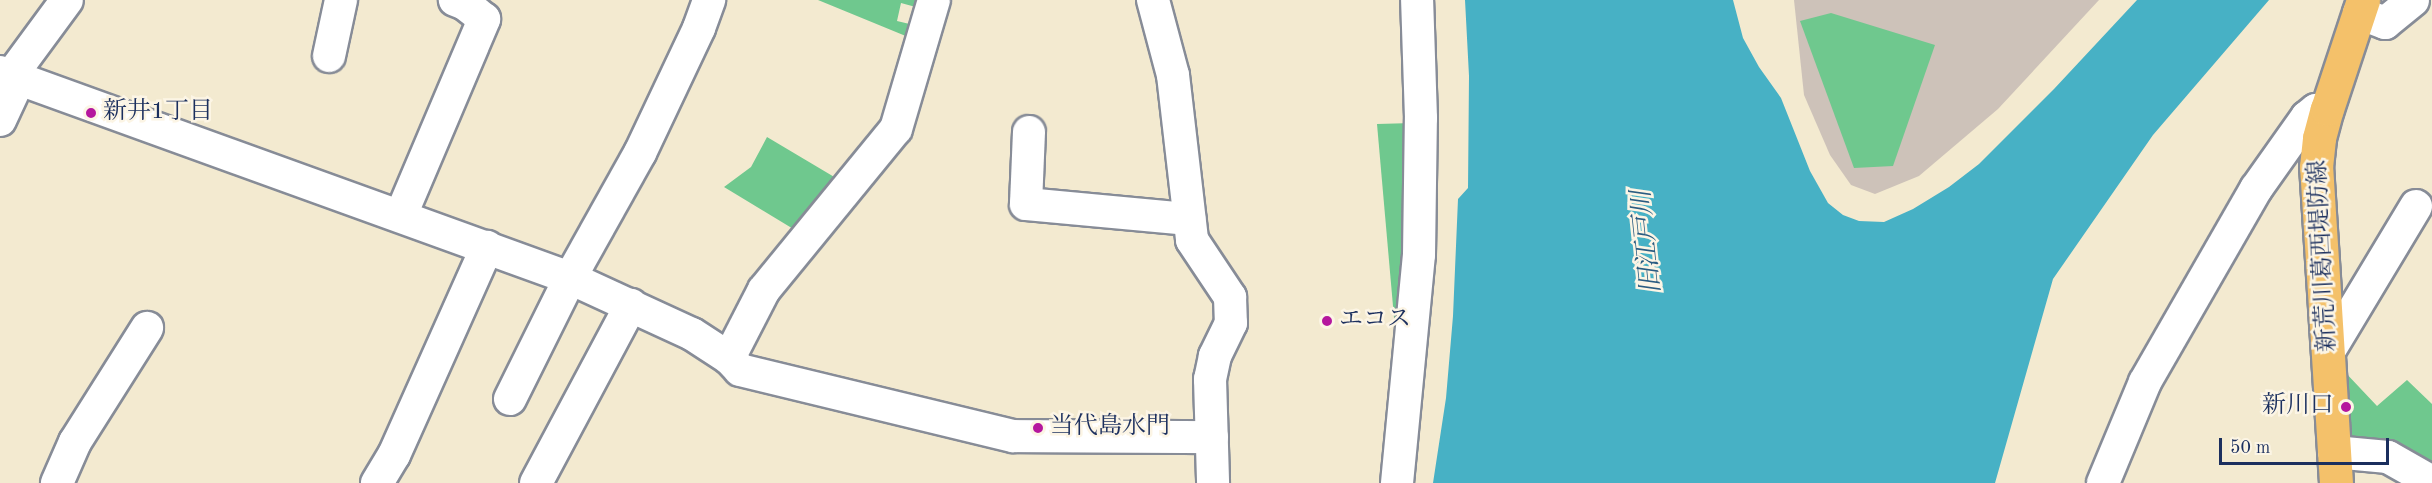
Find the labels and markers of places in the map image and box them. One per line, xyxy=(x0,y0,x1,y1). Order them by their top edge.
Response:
place label: 新井1丁目 xyxy=(103,99,213,127)
marker: 新井1丁目 xyxy=(84,106,98,120)
place label: エコス xyxy=(1339,307,1411,335)
marker: エコス xyxy=(1320,314,1334,328)
place label: 新川口 xyxy=(2262,393,2334,421)
marker: 新川口 xyxy=(2339,400,2353,414)
place label: 当代島水門 xyxy=(1050,414,1170,442)
marker: 当代島水門 xyxy=(1031,421,1045,435)

